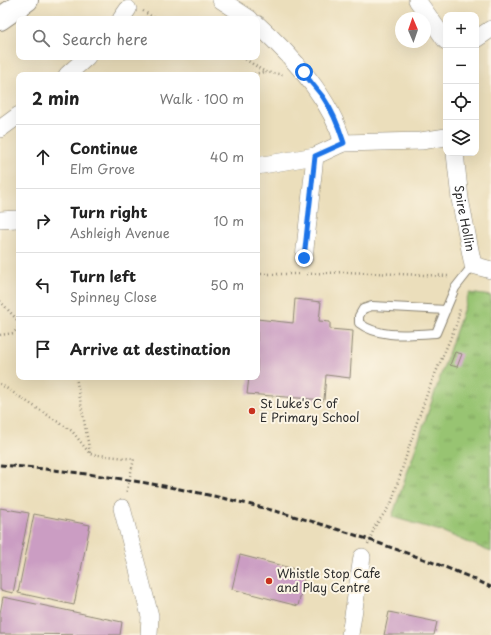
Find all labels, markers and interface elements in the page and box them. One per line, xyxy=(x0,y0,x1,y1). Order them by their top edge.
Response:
north arrow xyxy=(395,12,431,48)
map controls xyxy=(443,12,479,156)
button: + xyxy=(443,12,479,48)
search box xyxy=(16,16,260,60)
icon: search xyxy=(30,27,52,49)
text: Search here xyxy=(62,27,148,50)
button: − xyxy=(443,48,479,84)
route start xyxy=(295,63,313,81)
button: locate xyxy=(443,84,479,120)
text: 2 min xyxy=(32,85,79,111)
text: Walk · 100 m xyxy=(160,89,244,108)
button: layers xyxy=(443,120,479,156)
text: Continue xyxy=(70,136,138,159)
icon: ahead xyxy=(32,146,54,168)
text: 40 m xyxy=(210,147,244,166)
text: Elm Grove xyxy=(70,159,135,178)
street label: Spire Hollin xyxy=(451,184,480,253)
text: Turn right xyxy=(70,200,147,223)
icon: right xyxy=(32,210,54,232)
text: 10 m xyxy=(214,211,244,230)
text: Ashleigh Avenue xyxy=(70,223,170,242)
route end xyxy=(295,249,313,267)
text: Turn left xyxy=(70,264,136,287)
icon: left xyxy=(32,274,54,296)
text: 50 m xyxy=(210,275,244,294)
text: Spinney Close xyxy=(70,287,157,306)
text: Arrive at destination xyxy=(70,337,231,360)
icon: arrive xyxy=(32,338,54,360)
place label: St Luke's C of E Primary School xyxy=(260,394,360,426)
marker: St Luke's C of E Primary School xyxy=(247,406,257,416)
place label: Whistle Stop Cafe and Play Centre xyxy=(277,564,380,596)
marker: Whistle Stop Cafe and Play Centre xyxy=(264,576,274,586)

